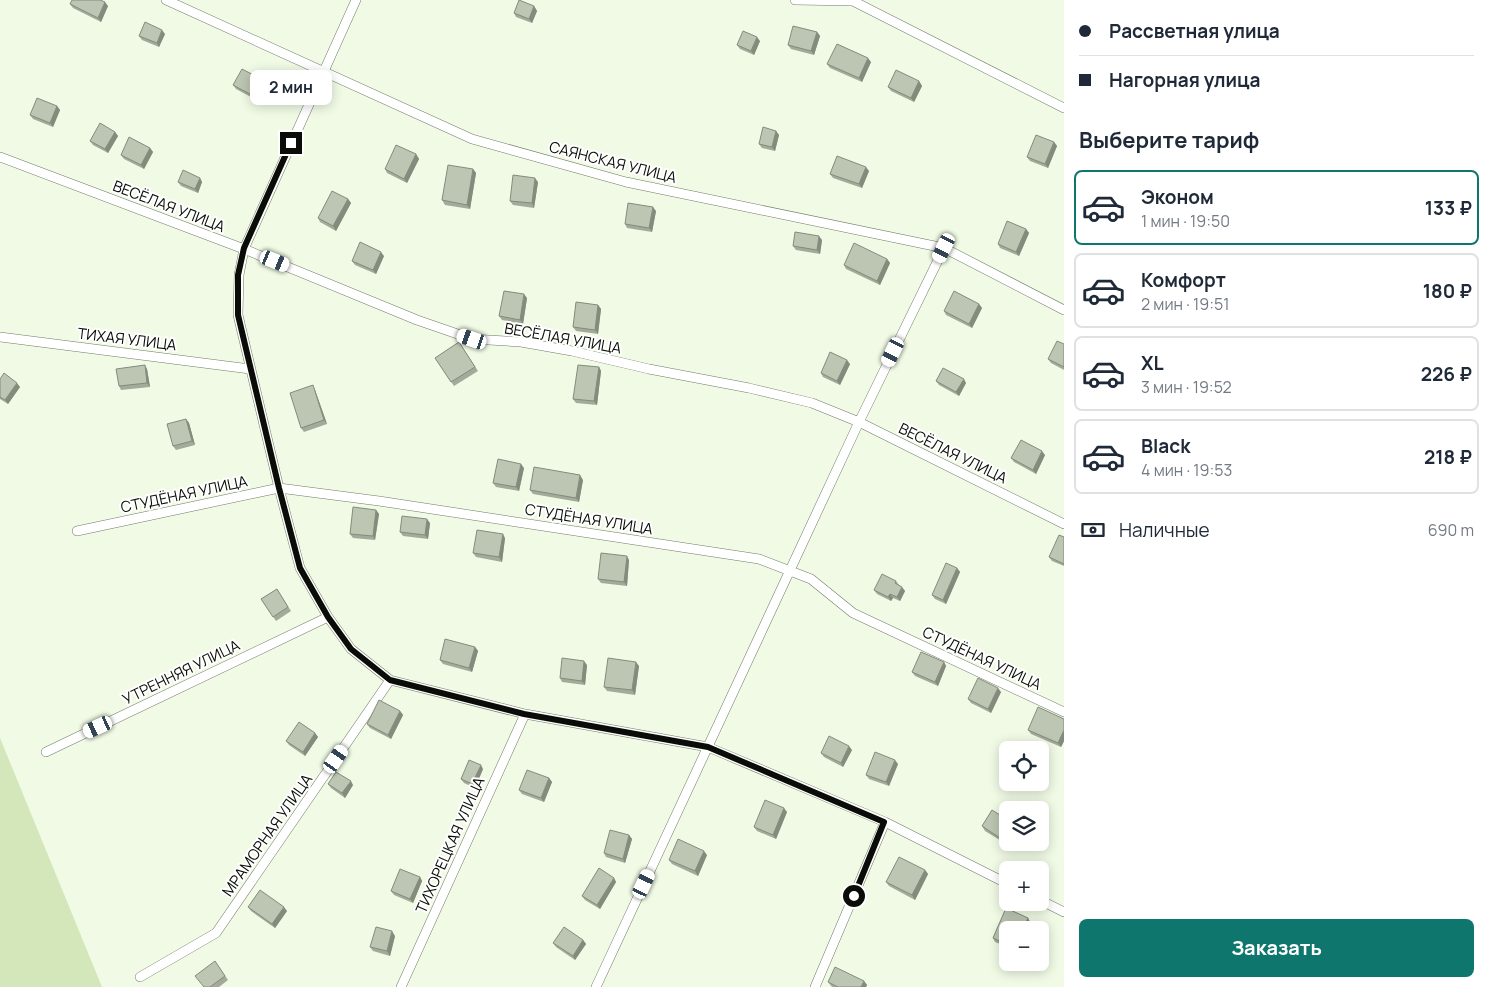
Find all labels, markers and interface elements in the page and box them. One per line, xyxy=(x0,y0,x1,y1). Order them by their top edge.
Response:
text: Рассветная улица xyxy=(1109,18,1280,44)
text: Нагорная улица xyxy=(1109,67,1260,93)
callout: 2 мин xyxy=(250,70,332,106)
text: 2 мин xyxy=(269,76,313,98)
text: Выберите тариф xyxy=(1079,125,1259,155)
route end xyxy=(280,132,302,154)
street label: САЯНСКАЯ УЛИЦА xyxy=(547,136,679,188)
street label: ВЕСЁЛАЯ УЛИЦА xyxy=(110,175,228,237)
text: Эконом xyxy=(1141,184,1214,210)
icon: car xyxy=(1081,185,1126,230)
text: 133 ₽ xyxy=(1425,195,1472,221)
text: 1 мин · 19:50 xyxy=(1141,210,1230,232)
car xyxy=(930,231,957,265)
car xyxy=(258,248,291,274)
text: Комфорт xyxy=(1141,267,1226,293)
icon: car xyxy=(1081,268,1126,313)
text: 180 ₽ xyxy=(1423,278,1472,304)
text: 2 мин · 19:51 xyxy=(1141,293,1229,315)
street label: ВЕСЁЛАЯ УЛИЦА xyxy=(503,317,624,359)
street label: ТИХАЯ УЛИЦА xyxy=(76,323,178,356)
car xyxy=(455,327,488,351)
car xyxy=(879,335,906,369)
text: XL xyxy=(1141,350,1164,376)
icon: car xyxy=(1081,351,1126,396)
text: 226 ₽ xyxy=(1421,361,1472,387)
text: 3 мин · 19:52 xyxy=(1141,376,1232,398)
street label: ВЕСЁЛАЯ УЛИЦА xyxy=(895,418,1011,489)
text: Black xyxy=(1141,433,1190,459)
icon: car xyxy=(1081,434,1126,479)
text: 218 ₽ xyxy=(1424,444,1472,470)
text: 4 мин · 19:53 xyxy=(1141,459,1232,481)
street label: СТУДЁНАЯ УЛИЦА xyxy=(119,470,250,518)
street label: СТУДЁНАЯ УЛИЦА xyxy=(524,499,655,540)
icon: cash xyxy=(1079,516,1107,544)
text: Наличные xyxy=(1119,517,1210,543)
text: 690 m xyxy=(1428,519,1474,541)
street label: СТУДЁНАЯ УЛИЦА xyxy=(919,621,1045,695)
street label: УТРЕННЯЯ УЛИЦА xyxy=(119,634,244,710)
car xyxy=(81,714,114,740)
map controls xyxy=(999,741,1049,971)
button: locate xyxy=(999,741,1049,791)
car xyxy=(321,742,350,776)
street label: МРАМОРНАЯ УЛИЦА xyxy=(217,769,317,900)
street label: ТИХОРЕЦКАЯ УЛИЦА xyxy=(410,773,490,917)
button: layers xyxy=(999,801,1049,851)
button: + xyxy=(999,861,1049,911)
car xyxy=(630,867,657,901)
route start xyxy=(843,885,865,907)
button: Заказать xyxy=(1079,919,1474,977)
button: − xyxy=(999,921,1049,971)

